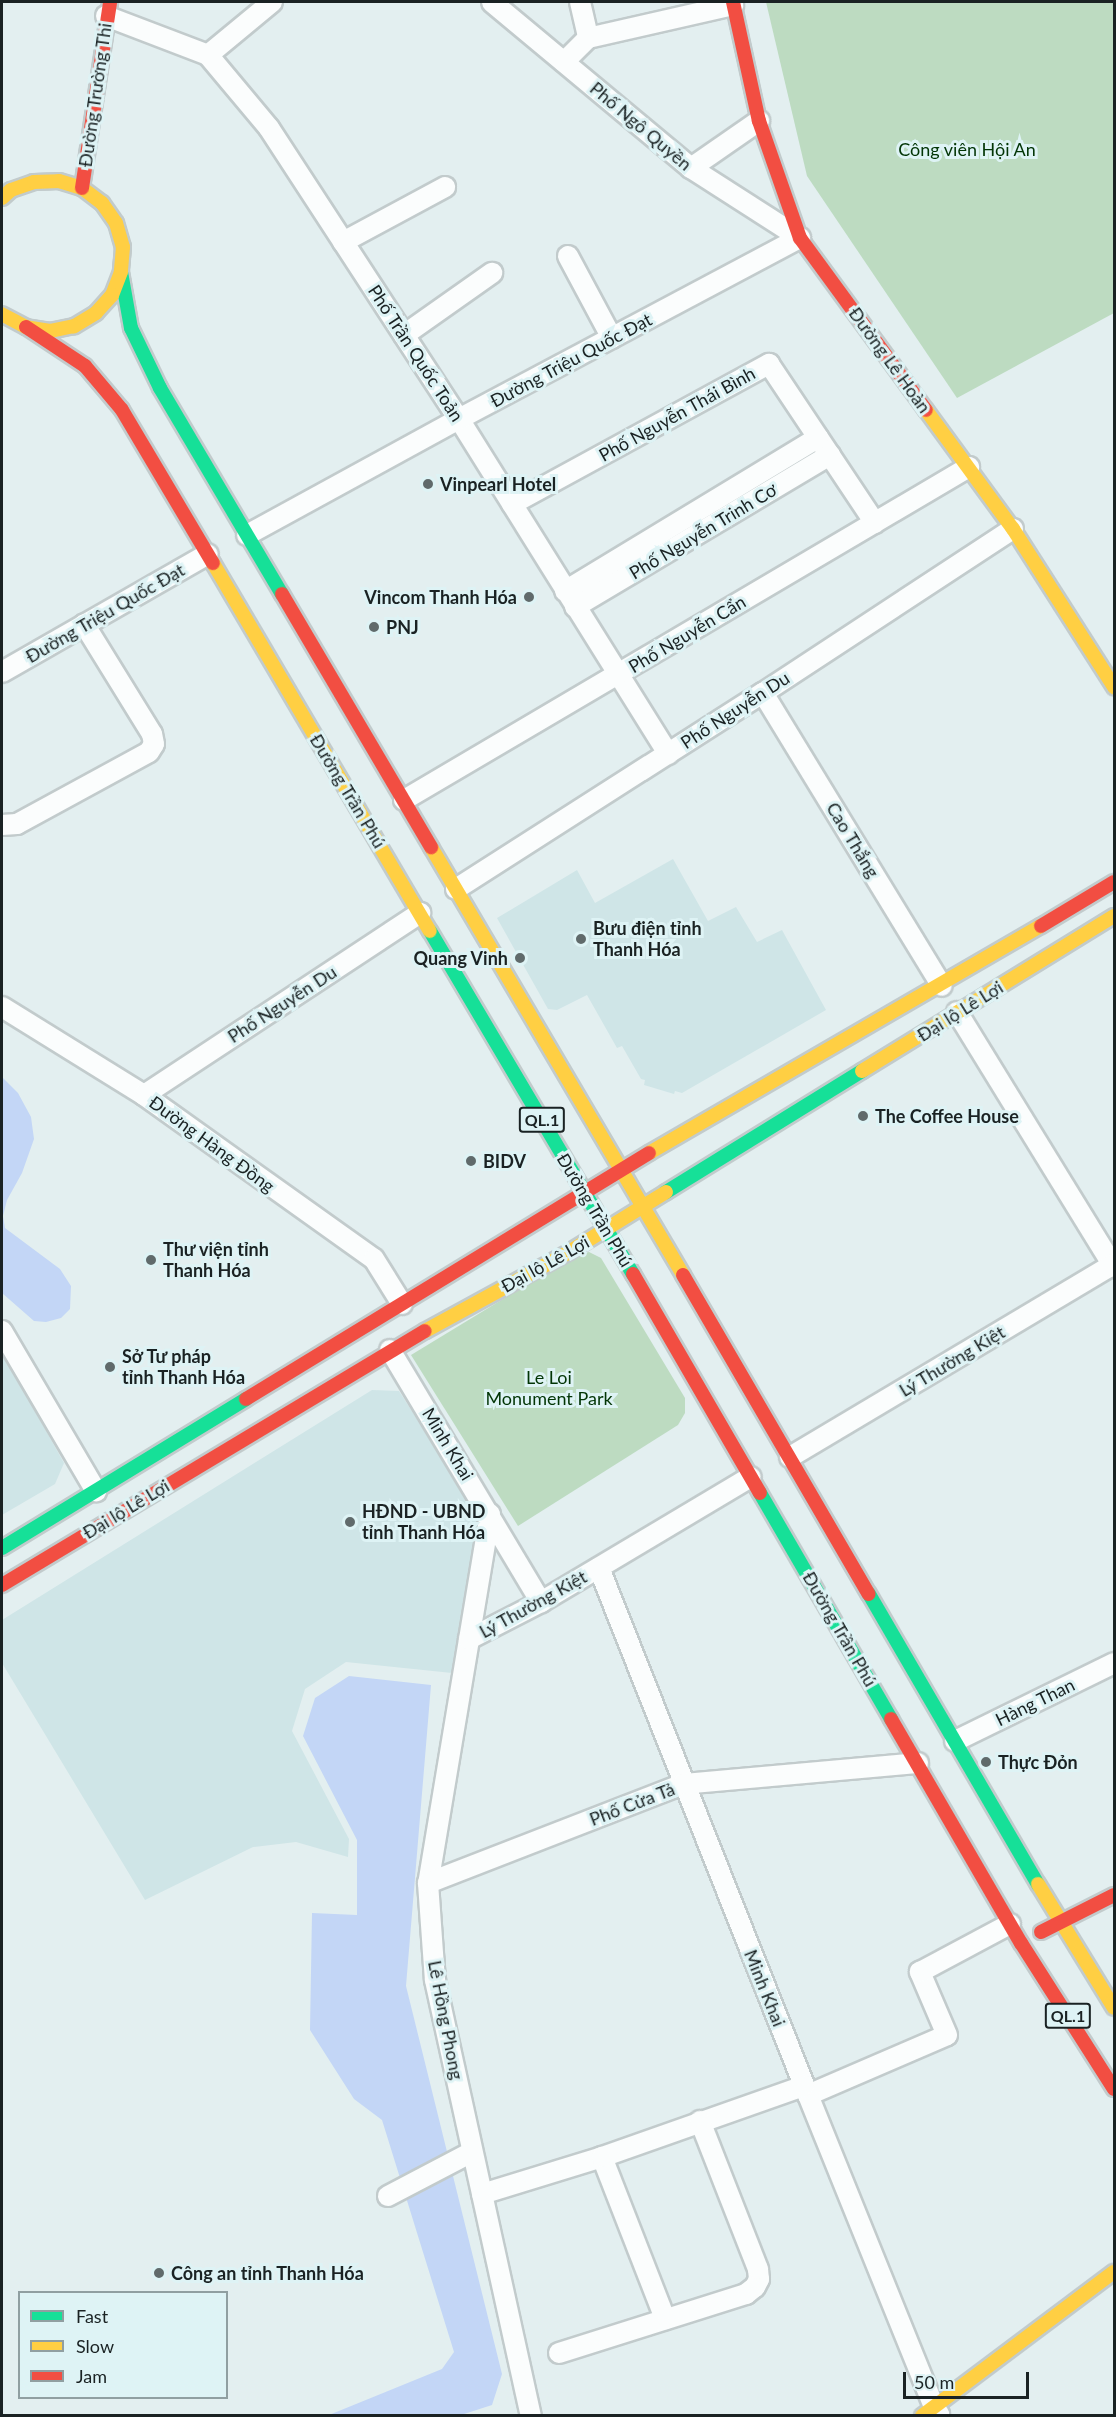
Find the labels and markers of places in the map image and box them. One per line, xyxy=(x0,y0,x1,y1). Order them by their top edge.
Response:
place label: Vinpearl Hotel xyxy=(440,473,556,495)
marker: Vinpearl Hotel xyxy=(421,477,435,491)
place label: Vincom Thanh Hóa xyxy=(364,586,517,608)
marker: Vincom Thanh Hóa xyxy=(522,590,536,604)
place label: PNJ xyxy=(386,616,419,638)
marker: PNJ xyxy=(367,620,381,634)
place label: Bưu điện tỉnh Thanh Hóa xyxy=(593,918,702,960)
marker: Bưu điện tỉnh Thanh Hóa xyxy=(574,932,588,946)
place label: Quang Vinh xyxy=(413,947,508,969)
marker: Quang Vinh xyxy=(513,951,527,965)
place label: The Coffee House xyxy=(875,1105,1019,1127)
marker: The Coffee House xyxy=(856,1109,870,1123)
place label: BIDV xyxy=(483,1150,526,1172)
marker: BIDV xyxy=(464,1154,478,1168)
place label: Thư viện tỉnh Thanh Hóa xyxy=(163,1239,270,1282)
marker: Thư viện tỉnh Thanh Hóa xyxy=(144,1253,158,1267)
place label: Sở Tư pháp tỉnh Thanh Hóa xyxy=(122,1346,246,1388)
marker: Sở Tư pháp tỉnh Thanh Hóa xyxy=(103,1360,117,1374)
place label: HĐND - UBND tỉnh Thanh Hóa xyxy=(362,1501,486,1544)
marker: HĐND - UBND tỉnh Thanh Hóa xyxy=(343,1515,357,1529)
place label: Thực Đỏn xyxy=(998,1751,1078,1773)
marker: Thực Đỏn xyxy=(979,1755,993,1769)
place label: Công an tỉnh Thanh Hóa xyxy=(171,2262,364,2284)
marker: Công an tỉnh Thanh Hóa xyxy=(152,2266,166,2280)

